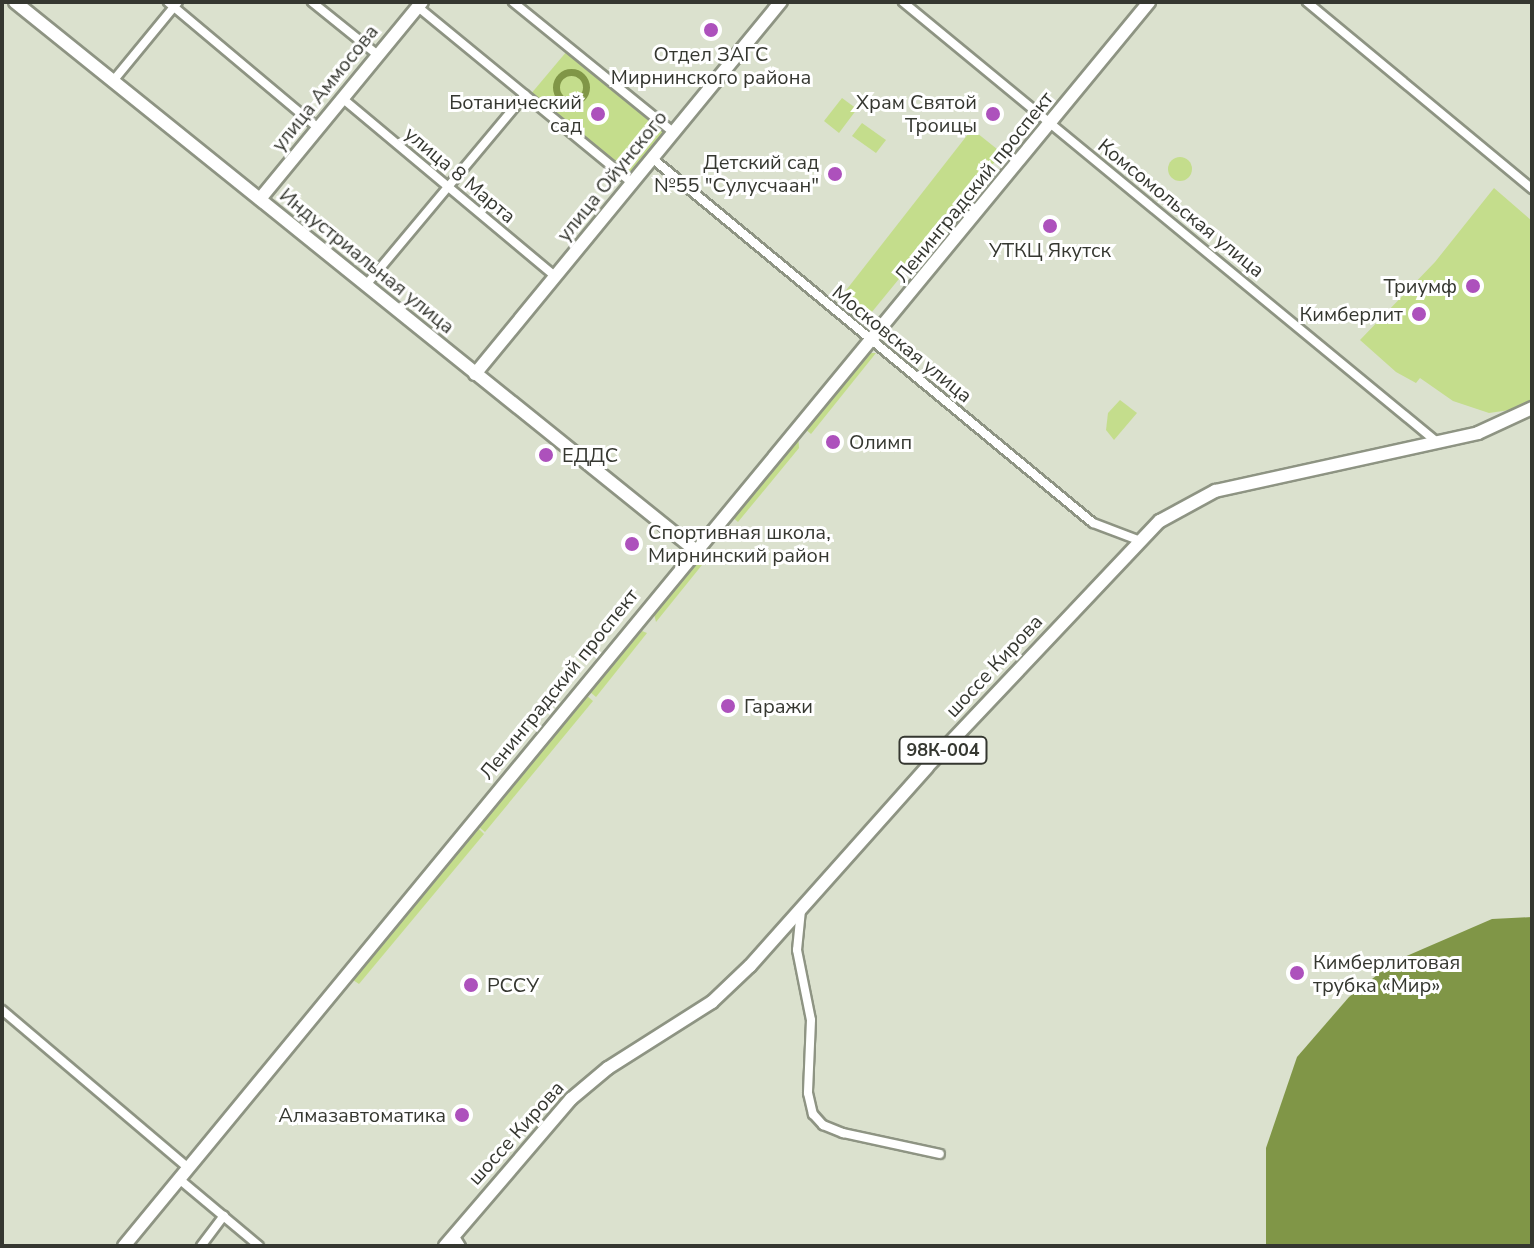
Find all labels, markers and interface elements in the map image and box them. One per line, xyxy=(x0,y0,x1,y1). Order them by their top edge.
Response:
street label: улица Аммосова xyxy=(267,20,383,156)
marker: Отдел ЗАГС Мирнинского района xyxy=(702,21,720,39)
place label: Отдел ЗАГС Мирнинского района xyxy=(611,42,811,89)
street label: Ленинградский проспект xyxy=(890,87,1058,287)
place label: Ботанический сад xyxy=(449,90,582,137)
place label: Храм Святой Троицы xyxy=(856,90,977,137)
marker: Ботанический сад xyxy=(589,105,607,123)
marker: Храм Святой Троицы xyxy=(984,105,1002,123)
street label: улица Ойунского xyxy=(552,106,672,246)
street label: улица 8 Марта xyxy=(400,122,520,228)
street label: Комсомольская улица xyxy=(1093,134,1269,282)
place label: Детский сад №55 "Сулусчаан" xyxy=(654,150,819,197)
marker: Детский сад №55 "Сулусчаан" xyxy=(826,165,844,183)
street label: Индустриальная улица xyxy=(275,183,459,339)
marker: УТКЦ Якутск xyxy=(1041,217,1059,235)
place label: УТКЦ Якутск xyxy=(989,238,1111,262)
place label: Триумф xyxy=(1383,274,1457,298)
marker: Триумф xyxy=(1464,277,1482,295)
street label: Московская улица xyxy=(827,280,977,408)
place label: Кимберлит xyxy=(1299,302,1403,326)
marker: Кимберлит xyxy=(1410,305,1428,323)
place label: Олимп xyxy=(849,430,912,454)
marker: Олимп xyxy=(824,433,842,451)
place label: ЕДДС xyxy=(562,443,618,467)
marker: ЕДДС xyxy=(537,446,555,464)
place label: Спортивная школа, Мирнинский район xyxy=(648,520,831,567)
marker: Спортивная школа, Мирнинский район xyxy=(623,535,641,553)
street label: Ленинградский проспект xyxy=(475,584,643,784)
street label: шоссе Кирова xyxy=(940,610,1048,722)
place label: Гаражи xyxy=(744,694,813,718)
marker: Гаражи xyxy=(719,697,737,715)
road number: 98К-004 xyxy=(897,736,989,764)
place label: Кимберлитовая трубка «Мир» xyxy=(1313,950,1460,997)
marker: Кимберлитовая трубка «Мир» xyxy=(1288,964,1306,982)
place label: РССУ xyxy=(487,973,539,997)
marker: РССУ xyxy=(462,976,480,994)
street label: шоссе Кирова xyxy=(463,1076,569,1190)
place label: Алмазавтоматика xyxy=(278,1103,446,1127)
marker: Алмазавтоматика xyxy=(453,1106,471,1124)

